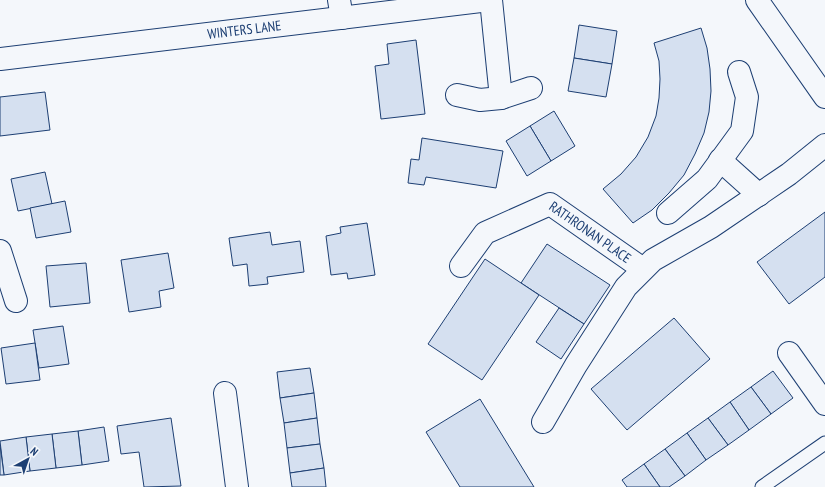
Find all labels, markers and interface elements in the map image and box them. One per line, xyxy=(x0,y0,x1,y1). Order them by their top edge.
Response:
street label: WINTERS LANE xyxy=(206,16,282,43)
street label: RATHRONAN PLACE xyxy=(546,197,635,267)
north arrow xyxy=(8,439,48,479)
text: N xyxy=(28,444,41,459)

